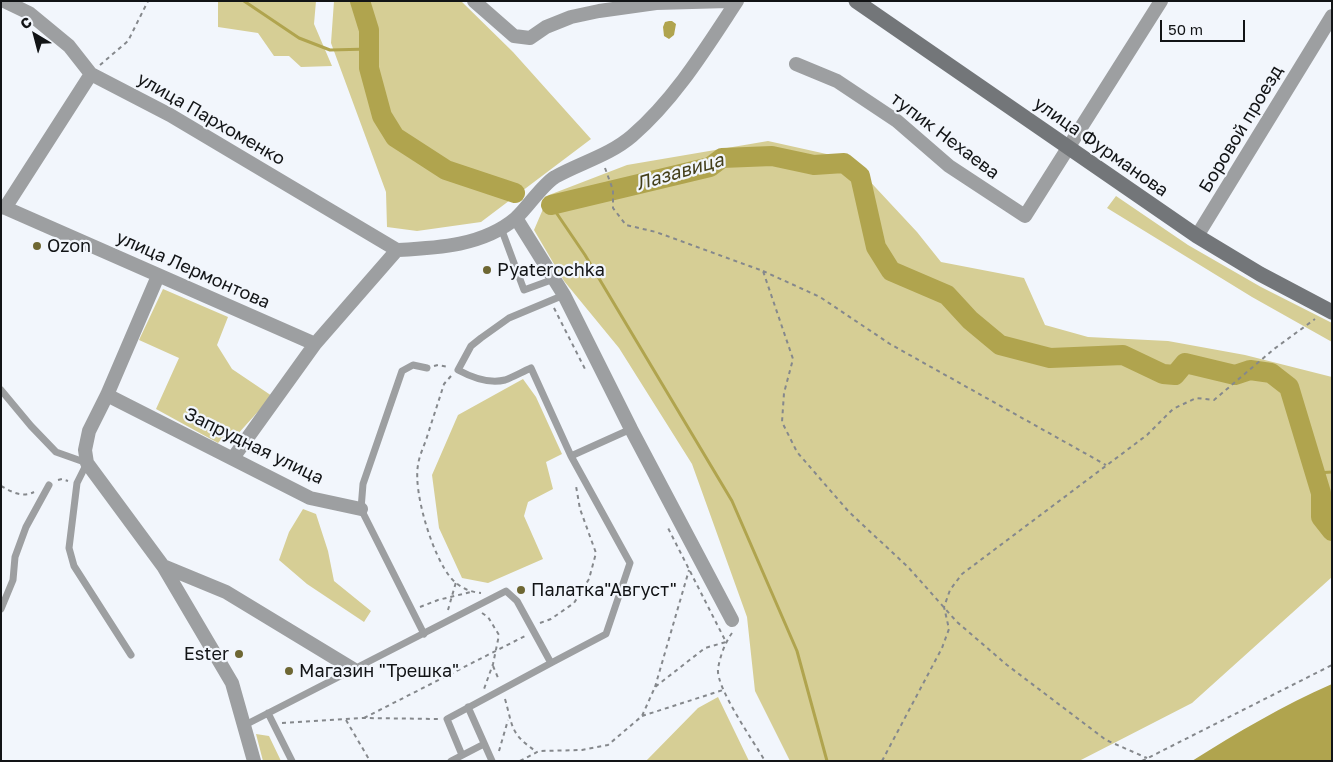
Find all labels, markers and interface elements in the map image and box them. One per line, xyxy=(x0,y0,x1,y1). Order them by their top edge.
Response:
north arrow xyxy=(10,10,60,60)
scale bar xyxy=(1163,10,1248,42)
text: С xyxy=(17,13,35,32)
text: 50 m xyxy=(1168,20,1203,38)
street label: Боровой проезд xyxy=(1195,61,1287,197)
street label: улица Пархоменко xyxy=(133,68,289,170)
street label: тупик Нехаева xyxy=(886,88,1004,184)
street label: улица Фурманова xyxy=(1030,93,1172,201)
water label: Лазавица xyxy=(634,149,726,195)
street label: улица Лермонтова xyxy=(113,226,273,314)
place label: Ozon xyxy=(47,235,91,257)
marker: Ozon xyxy=(31,240,43,252)
place label: Pyaterochka xyxy=(497,259,605,281)
marker: Pyaterochka xyxy=(481,264,493,276)
street label: Запрудная улица xyxy=(181,403,327,489)
place label: Палатка"Август" xyxy=(531,579,677,601)
marker: Палатка"Август" xyxy=(515,584,527,596)
place label: Ester xyxy=(184,643,229,665)
marker: Ester xyxy=(233,648,245,660)
place label: Магазин "Трешка" xyxy=(299,660,459,682)
marker: Магазин "Трешка" xyxy=(283,665,295,677)

